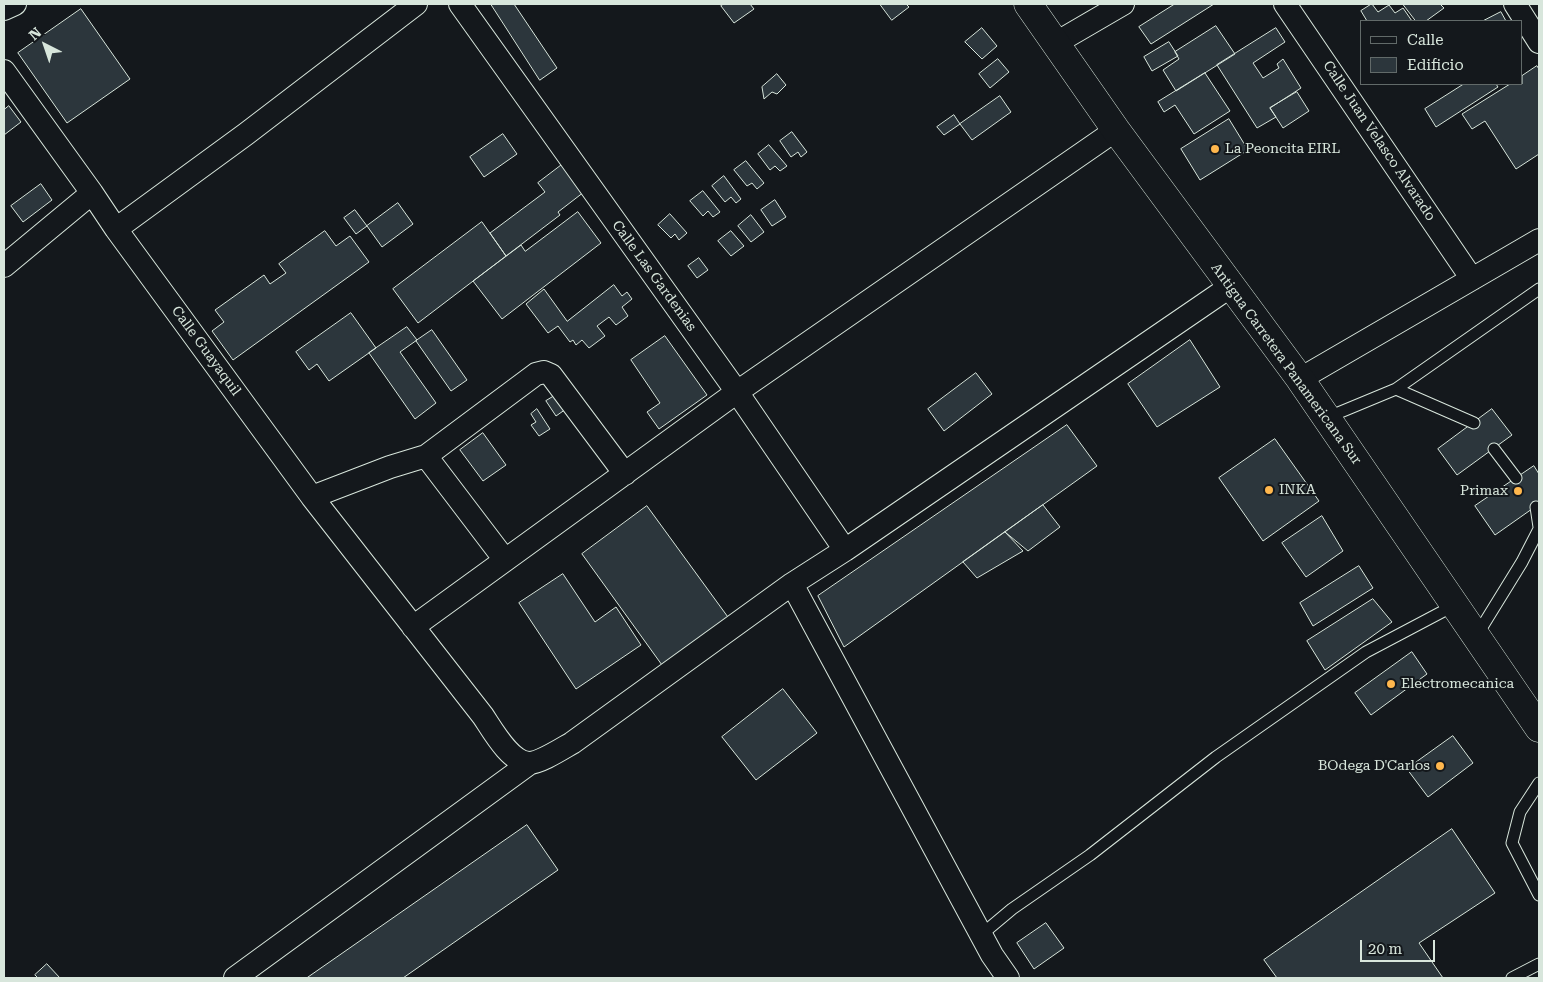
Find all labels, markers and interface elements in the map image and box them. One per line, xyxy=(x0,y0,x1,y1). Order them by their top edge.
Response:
north arrow xyxy=(20,20,70,70)
legend xyxy=(1360,20,1523,85)
text: N xyxy=(26,24,44,43)
text: Calle xyxy=(1407,31,1443,49)
text: Edificio xyxy=(1407,56,1464,74)
street label: Calle Juan Velasco Alvarado xyxy=(1319,58,1439,224)
place label: La Peoncita EIRL xyxy=(1225,141,1340,157)
marker: La Peoncita EIRL xyxy=(1209,143,1221,155)
street label: Calle Las Gardenias xyxy=(608,217,700,335)
street label: Antigua Carretera Panamericana Sur xyxy=(1207,260,1365,468)
street label: Calle Guayaquil xyxy=(168,303,244,399)
place label: INKA xyxy=(1279,482,1316,498)
place label: Primax xyxy=(1460,483,1508,499)
marker: INKA xyxy=(1263,484,1275,496)
marker: Primax xyxy=(1512,485,1524,497)
place label: Electromecanica xyxy=(1401,676,1514,692)
marker: Electromecanica xyxy=(1385,678,1397,690)
place label: BOdega D'Carlos xyxy=(1318,758,1430,774)
marker: BOdega D'Carlos xyxy=(1434,760,1446,772)
scale bar xyxy=(1363,930,1438,962)
text: 20 m xyxy=(1368,940,1402,958)

